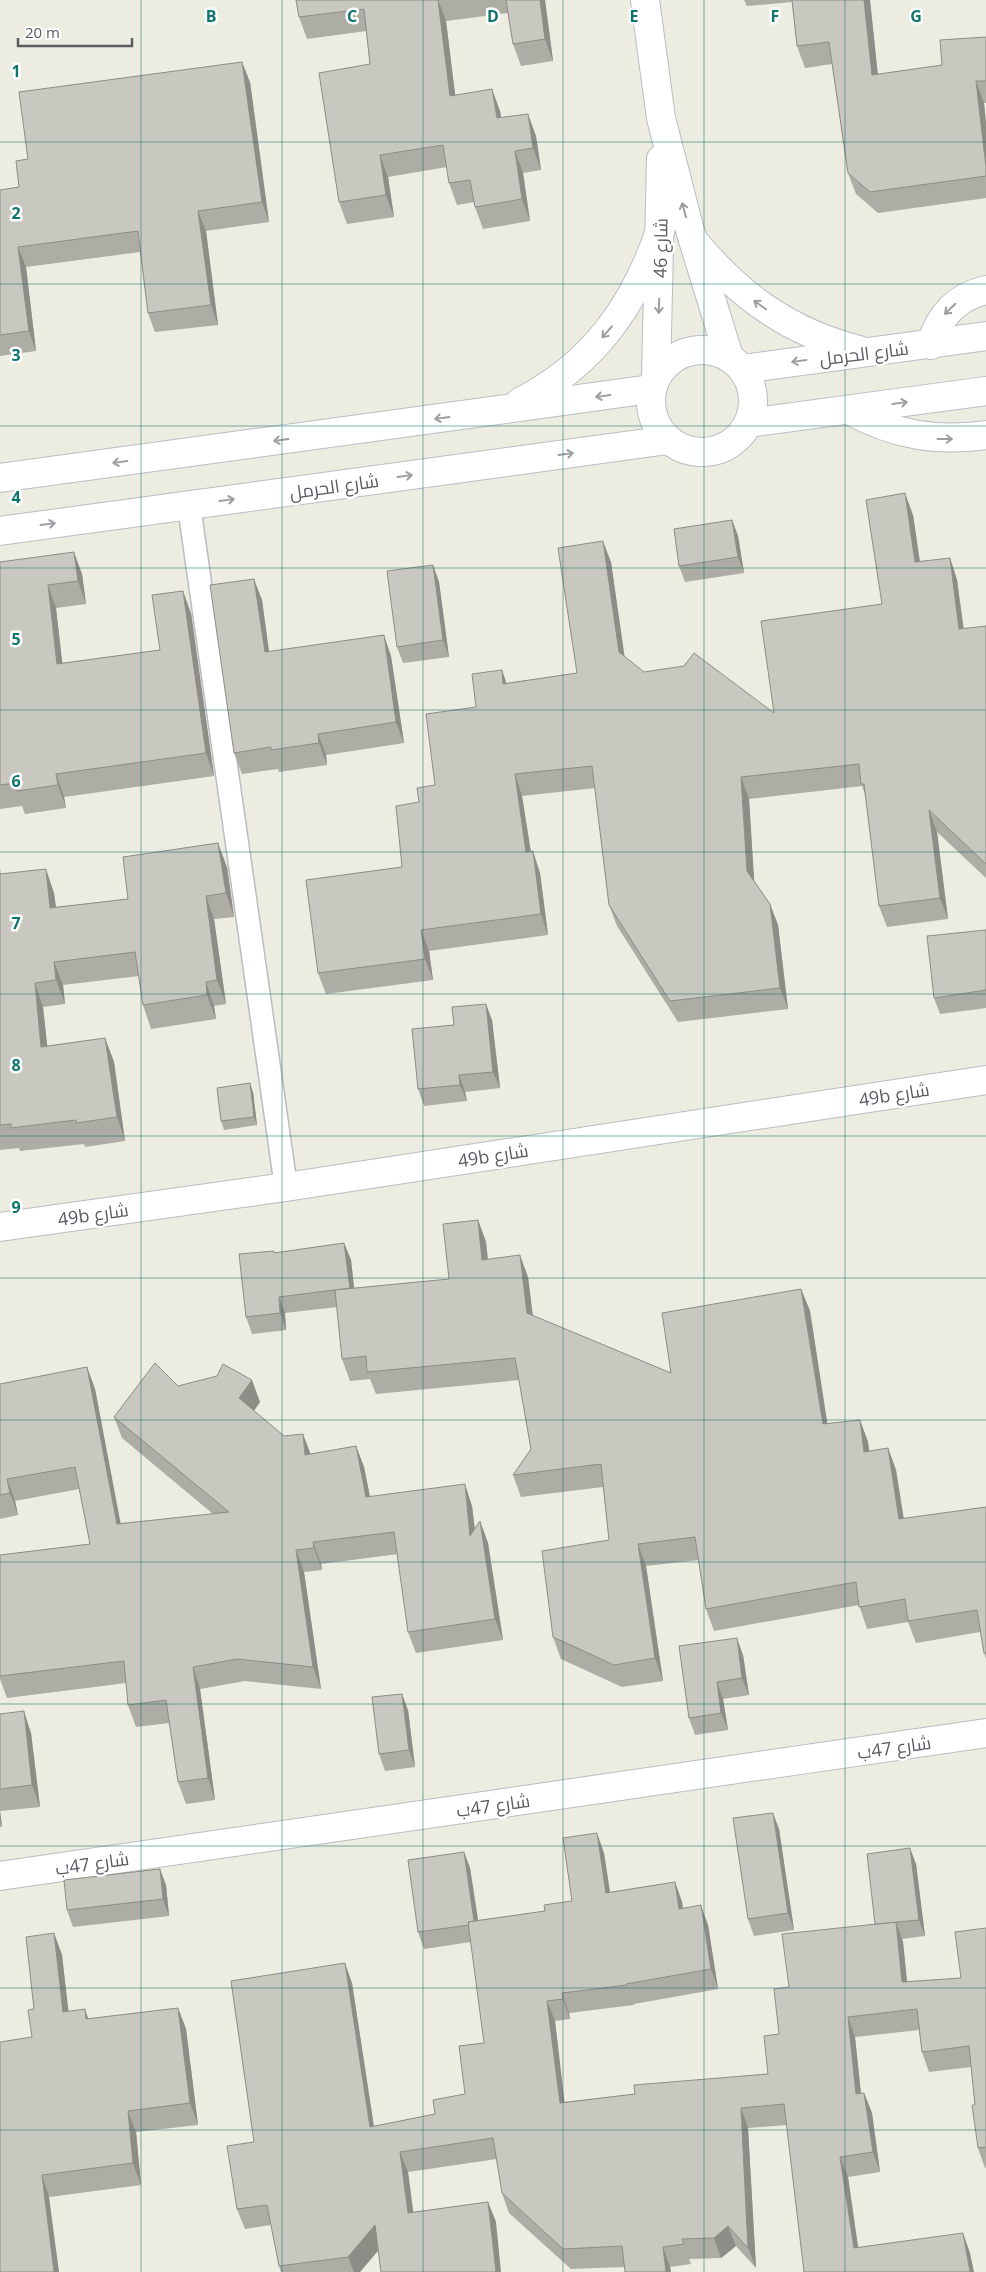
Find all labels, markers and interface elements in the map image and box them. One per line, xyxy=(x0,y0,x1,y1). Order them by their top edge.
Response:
text: B xyxy=(206,5,216,27)
text: C xyxy=(347,5,357,27)
text: D xyxy=(487,5,499,27)
text: E xyxy=(630,5,639,27)
text: F xyxy=(771,5,779,27)
text: G xyxy=(910,5,922,27)
scale bar xyxy=(18,15,131,47)
text: 20 m xyxy=(25,22,60,42)
text: 1 xyxy=(11,60,21,82)
text: 2 xyxy=(11,202,21,224)
one-way arrow xyxy=(679,202,688,218)
street label: شارع 46 xyxy=(647,218,674,278)
one-way arrow xyxy=(654,298,663,314)
one-way arrow xyxy=(753,300,767,310)
one-way arrow xyxy=(944,303,957,315)
one-way arrow xyxy=(601,326,613,339)
street label: شارع الحرمل xyxy=(818,336,910,371)
text: 3 xyxy=(11,344,21,366)
one-way arrow xyxy=(791,357,807,367)
one-way arrow xyxy=(595,391,611,401)
one-way arrow xyxy=(892,398,908,408)
one-way arrow xyxy=(434,413,450,423)
one-way arrow xyxy=(936,434,953,444)
one-way arrow xyxy=(273,435,289,445)
one-way arrow xyxy=(558,449,574,459)
one-way arrow xyxy=(112,457,128,467)
street label: شارع الحرمل xyxy=(288,468,380,505)
one-way arrow xyxy=(397,471,413,481)
text: 4 xyxy=(11,486,21,508)
one-way arrow xyxy=(218,495,234,505)
one-way arrow xyxy=(40,519,56,529)
text: 5 xyxy=(11,628,21,650)
text: 6 xyxy=(11,770,21,792)
text: 7 xyxy=(11,912,21,934)
text: 8 xyxy=(11,1054,21,1076)
street label: 49b شارع xyxy=(857,1077,931,1112)
street label: 49b شارع xyxy=(456,1138,530,1173)
text: 9 xyxy=(11,1196,21,1218)
street label: 49b شارع xyxy=(56,1197,130,1232)
street label: شارع 47ب xyxy=(856,1730,933,1765)
street label: شارع 47ب xyxy=(455,1788,532,1823)
street label: شارع 47ب xyxy=(54,1846,131,1881)

